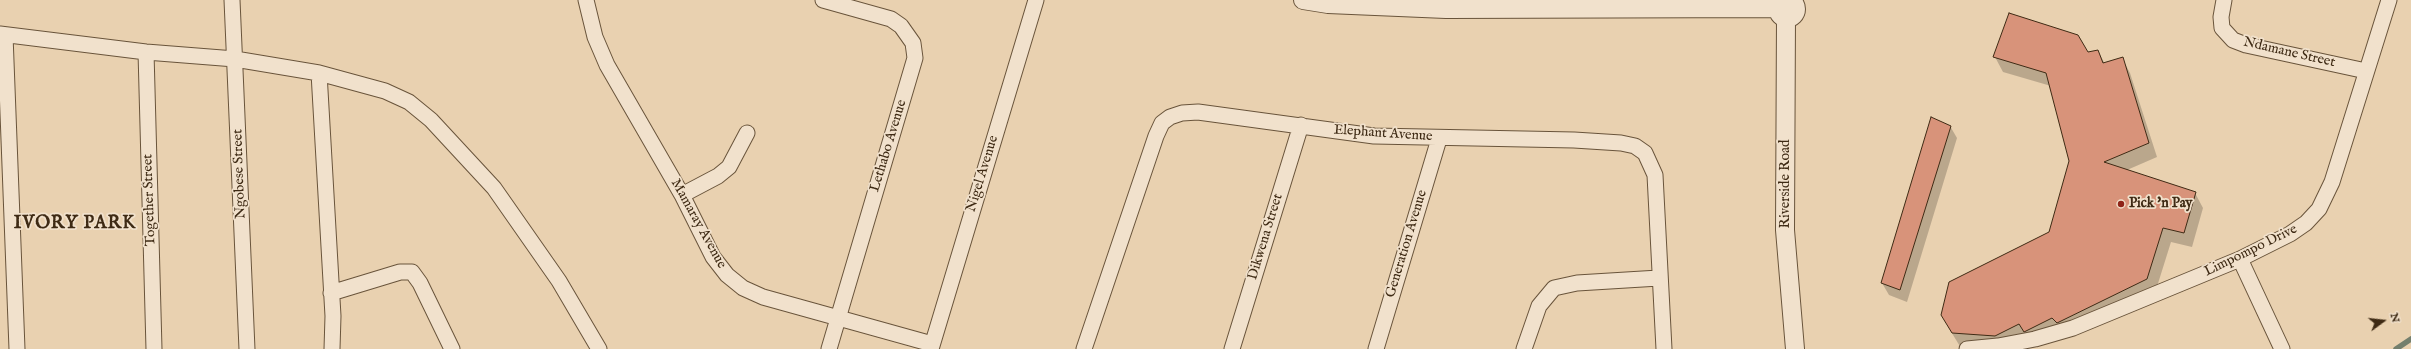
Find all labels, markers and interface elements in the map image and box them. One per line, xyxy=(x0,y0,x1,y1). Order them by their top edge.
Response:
street label: Ndamane Street xyxy=(2241,34,2337,72)
street label: Lethabo Avenue xyxy=(867,98,911,194)
street label: Elephant Avenue xyxy=(1333,122,1433,146)
street label: Ngobese Street xyxy=(230,129,250,219)
street label: Nigel Avenue xyxy=(963,134,1003,214)
street label: Riverside Road xyxy=(1778,139,1794,229)
street label: Together Street xyxy=(140,154,160,246)
street label: Mamaray Avenue xyxy=(666,176,730,272)
street label: Generation Avenue xyxy=(1383,188,1431,300)
street label: Dikwena Street xyxy=(1245,192,1287,282)
place label: Pick 'n Pay xyxy=(2129,196,2192,212)
marker: Pick 'n Pay xyxy=(2116,199,2126,209)
district label: IVORY PARK xyxy=(14,213,136,235)
street label: Limpompo Drive xyxy=(2202,221,2300,281)
north arrow xyxy=(2363,301,2403,341)
text: N xyxy=(2387,311,2403,324)

